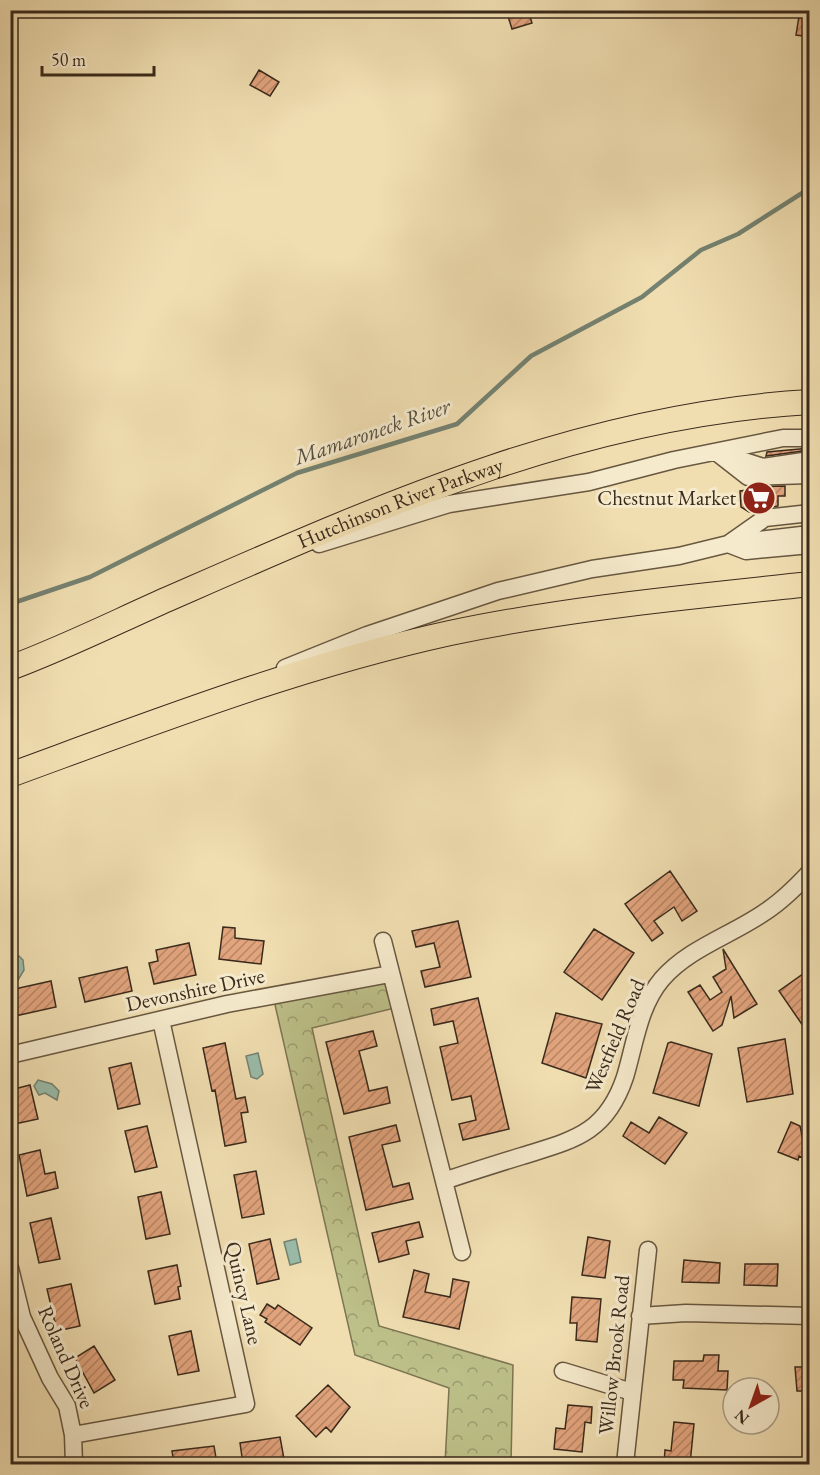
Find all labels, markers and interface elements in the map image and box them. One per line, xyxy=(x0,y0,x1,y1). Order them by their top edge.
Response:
scale bar xyxy=(42,39,154,77)
text: 50 m xyxy=(51,48,86,71)
water label: Mamaroneck River xyxy=(288,391,455,472)
street label: Hutchinson River Parkway xyxy=(293,450,507,554)
supermarket icon: Chestnut Market xyxy=(741,480,777,516)
place label: Chestnut Market xyxy=(597,484,736,511)
street label: Devonshire Drive xyxy=(123,962,267,1017)
street label: Westfield Road xyxy=(578,974,651,1097)
street label: Quincy Lane xyxy=(219,1239,269,1347)
street label: Willow Brook Road xyxy=(592,1273,635,1436)
street label: Roland Drive xyxy=(32,1301,101,1412)
north arrow xyxy=(721,1376,781,1436)
text: N xyxy=(730,1405,753,1429)

